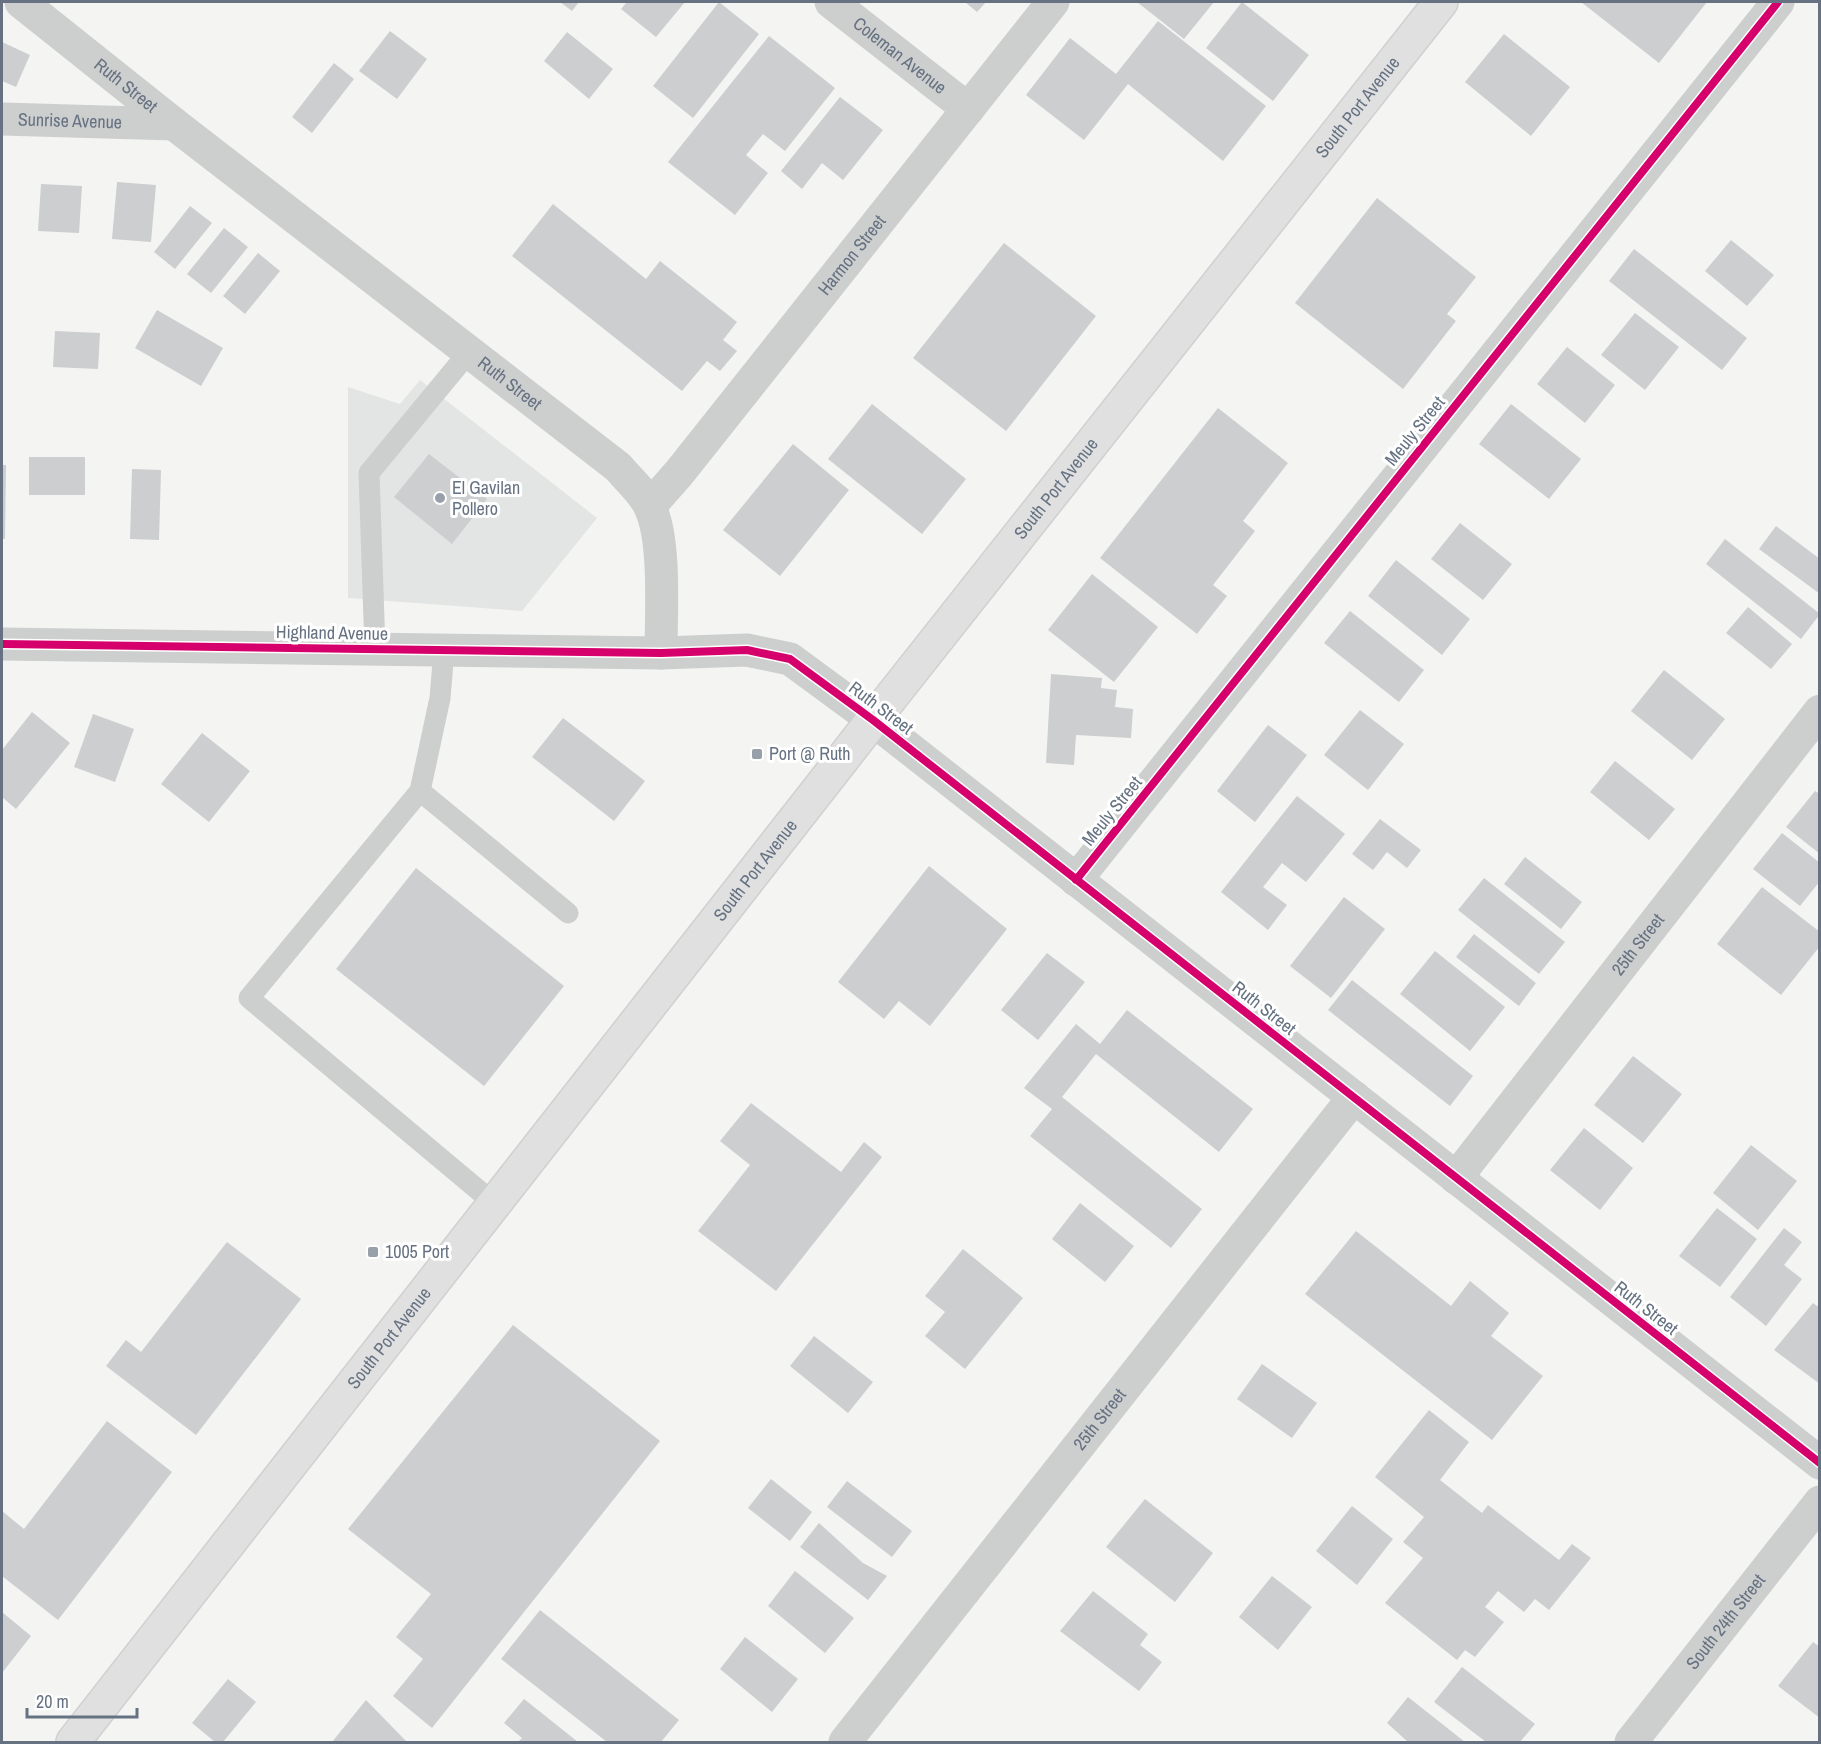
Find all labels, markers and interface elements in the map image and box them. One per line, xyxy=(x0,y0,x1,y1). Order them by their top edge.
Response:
street label: Coleman Avenue xyxy=(848,11,952,100)
street label: South Port Avenue xyxy=(1309,51,1405,163)
street label: Ruth Street xyxy=(89,52,163,118)
street label: Sunrise Avenue xyxy=(18,106,122,134)
street label: Harmon Street xyxy=(812,210,891,300)
street label: Ruth Street xyxy=(473,350,547,416)
street label: Meuly Street xyxy=(1379,391,1450,471)
street label: South Port Avenue xyxy=(1008,432,1104,544)
place label: El Gavilan Pollero xyxy=(452,475,520,521)
marker: El Gavilan Pollero xyxy=(433,491,447,505)
street label: Highland Avenue xyxy=(276,619,388,646)
street label: Ruth Street xyxy=(844,675,919,740)
place label: Port @ Ruth xyxy=(769,741,850,766)
marker: Port @ Ruth xyxy=(750,747,764,761)
street label: Meuly Street xyxy=(1076,771,1147,851)
street label: South Port Avenue xyxy=(707,814,803,926)
street label: 25th Street xyxy=(1605,908,1670,980)
street label: Ruth Street xyxy=(1227,975,1301,1040)
place label: 1005 Port xyxy=(385,1239,449,1264)
marker: 1005 Port xyxy=(366,1245,380,1259)
street label: Ruth Street xyxy=(1609,1275,1683,1340)
street label: South Port Avenue xyxy=(341,1282,437,1394)
street label: 25th Street xyxy=(1067,1383,1131,1455)
street label: South 24th Street xyxy=(1680,1569,1771,1674)
scale bar xyxy=(27,1681,136,1719)
text: 20 m xyxy=(36,1689,69,1714)

